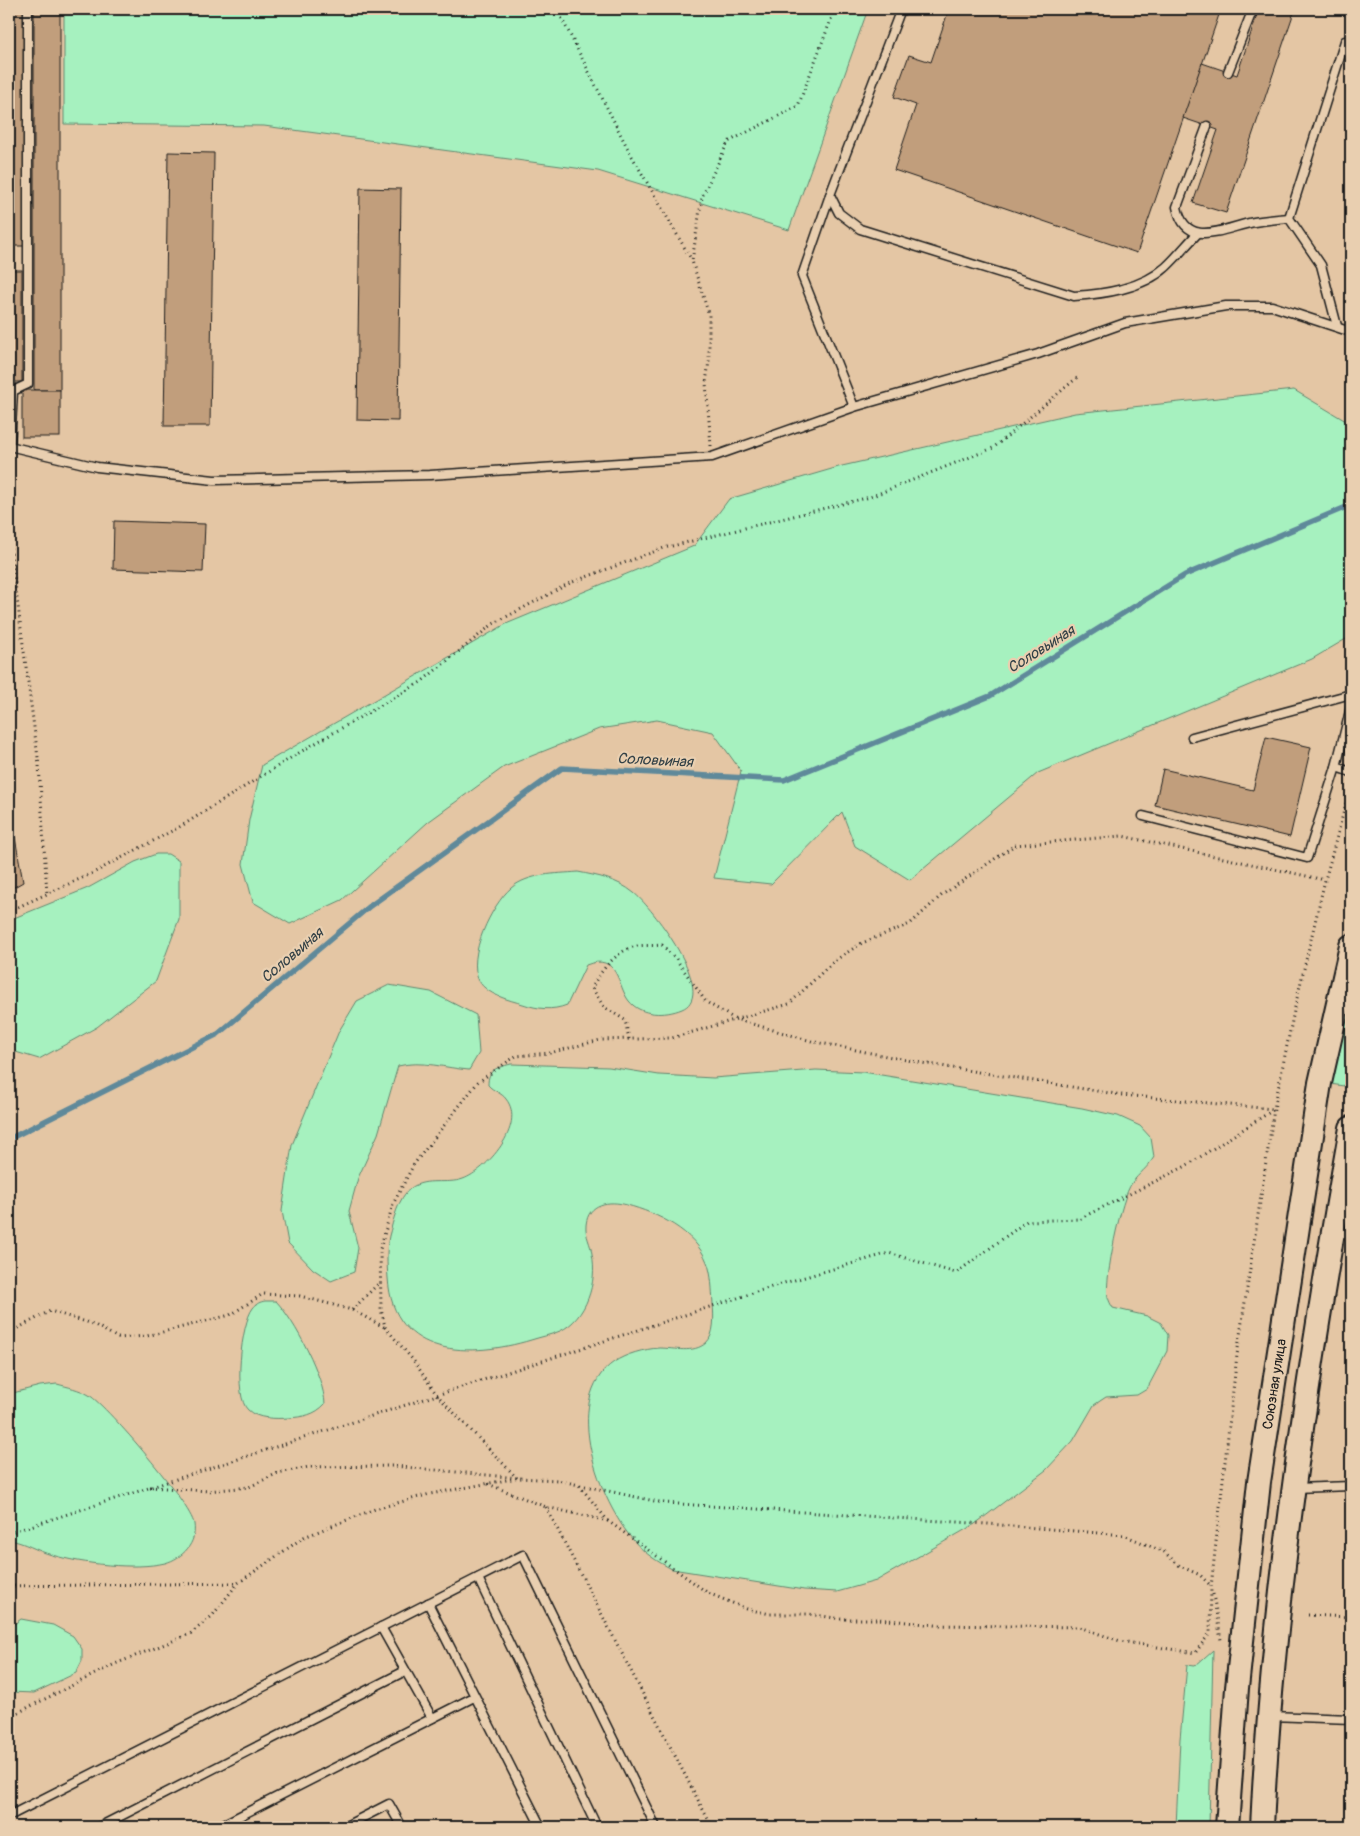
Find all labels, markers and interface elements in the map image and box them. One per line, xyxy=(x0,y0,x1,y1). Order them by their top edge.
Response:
water label: Соловьиная xyxy=(1004,620,1080,678)
water label: Соловьиная xyxy=(617,749,695,772)
water label: Соловьиная xyxy=(257,923,329,987)
street label: Союзная улица xyxy=(1259,1337,1290,1431)

